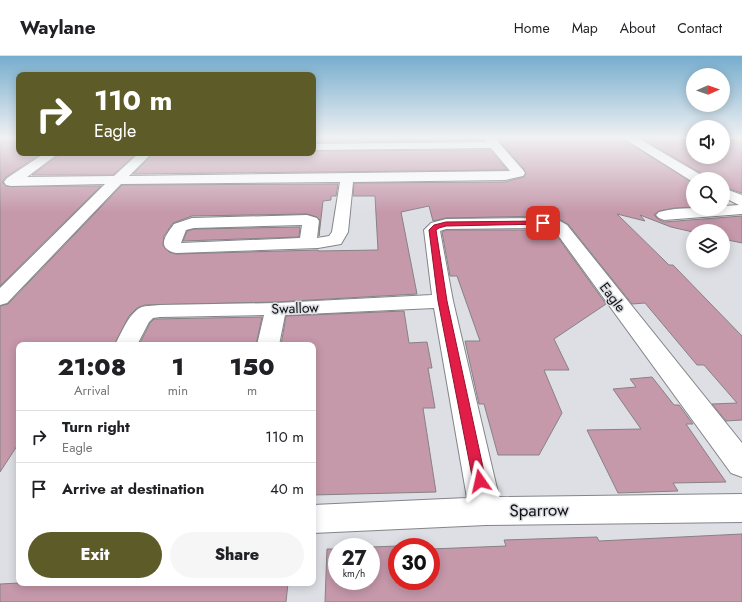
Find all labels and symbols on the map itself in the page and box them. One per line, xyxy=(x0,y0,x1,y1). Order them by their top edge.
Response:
north arrow xyxy=(686,68,730,112)
pin xyxy=(526,206,560,240)
street label: Eagle xyxy=(595,278,631,316)
street label: Swallow xyxy=(271,297,319,319)
position arrow xyxy=(459,460,501,502)
street label: Sparrow xyxy=(509,497,569,523)
speed limit sign: 30 xyxy=(388,538,440,590)

